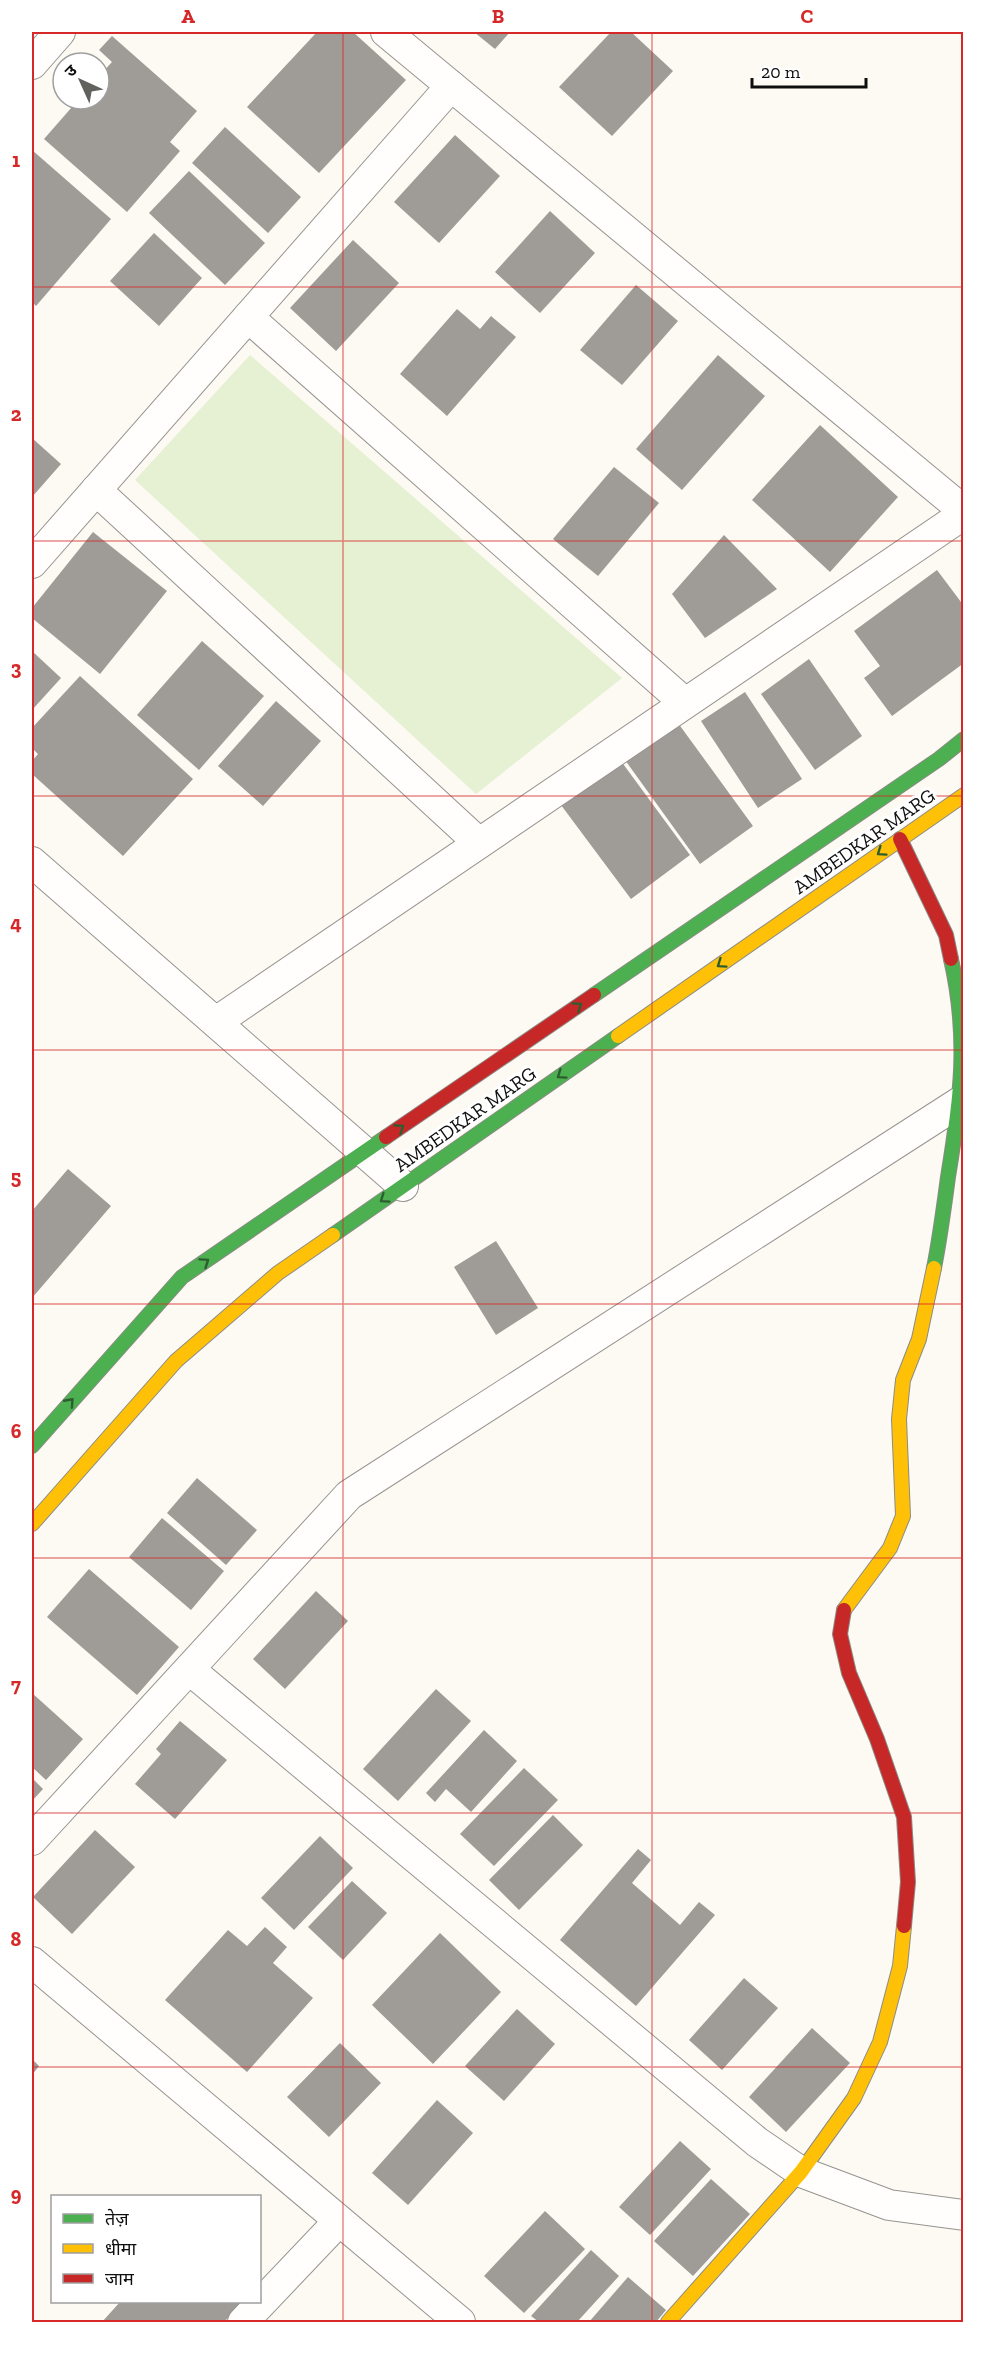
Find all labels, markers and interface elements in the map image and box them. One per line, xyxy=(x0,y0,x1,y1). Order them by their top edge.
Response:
text: A xyxy=(181,4,195,28)
text: B xyxy=(492,4,504,28)
text: C xyxy=(801,4,814,28)
north arrow xyxy=(51,51,111,111)
scale bar xyxy=(752,51,866,89)
text: उ xyxy=(61,60,81,81)
text: 20 m xyxy=(761,61,801,83)
text: 1 xyxy=(12,148,20,172)
text: 2 xyxy=(11,402,22,426)
text: 3 xyxy=(11,656,22,680)
street label: AMBEDKAR MARG xyxy=(788,783,940,899)
one-way arrow xyxy=(877,845,888,856)
text: 4 xyxy=(10,911,22,935)
one-way arrow xyxy=(717,957,728,968)
one-way arrow xyxy=(572,1002,583,1013)
street label: AMBEDKAR MARG xyxy=(389,1061,541,1177)
one-way arrow xyxy=(557,1068,568,1079)
one-way arrow xyxy=(393,1124,404,1135)
text: 5 xyxy=(11,1165,21,1189)
one-way arrow xyxy=(380,1192,391,1203)
one-way arrow xyxy=(198,1258,209,1269)
one-way arrow xyxy=(63,1398,74,1409)
text: 6 xyxy=(11,1419,22,1443)
text: 7 xyxy=(11,1673,21,1697)
text: 8 xyxy=(11,1927,22,1951)
text: 9 xyxy=(11,2182,22,2206)
legend xyxy=(51,2195,261,2303)
text: तेज़ xyxy=(105,2208,129,2230)
text: धीमा xyxy=(105,2238,136,2260)
text: जाम xyxy=(105,2268,135,2290)

